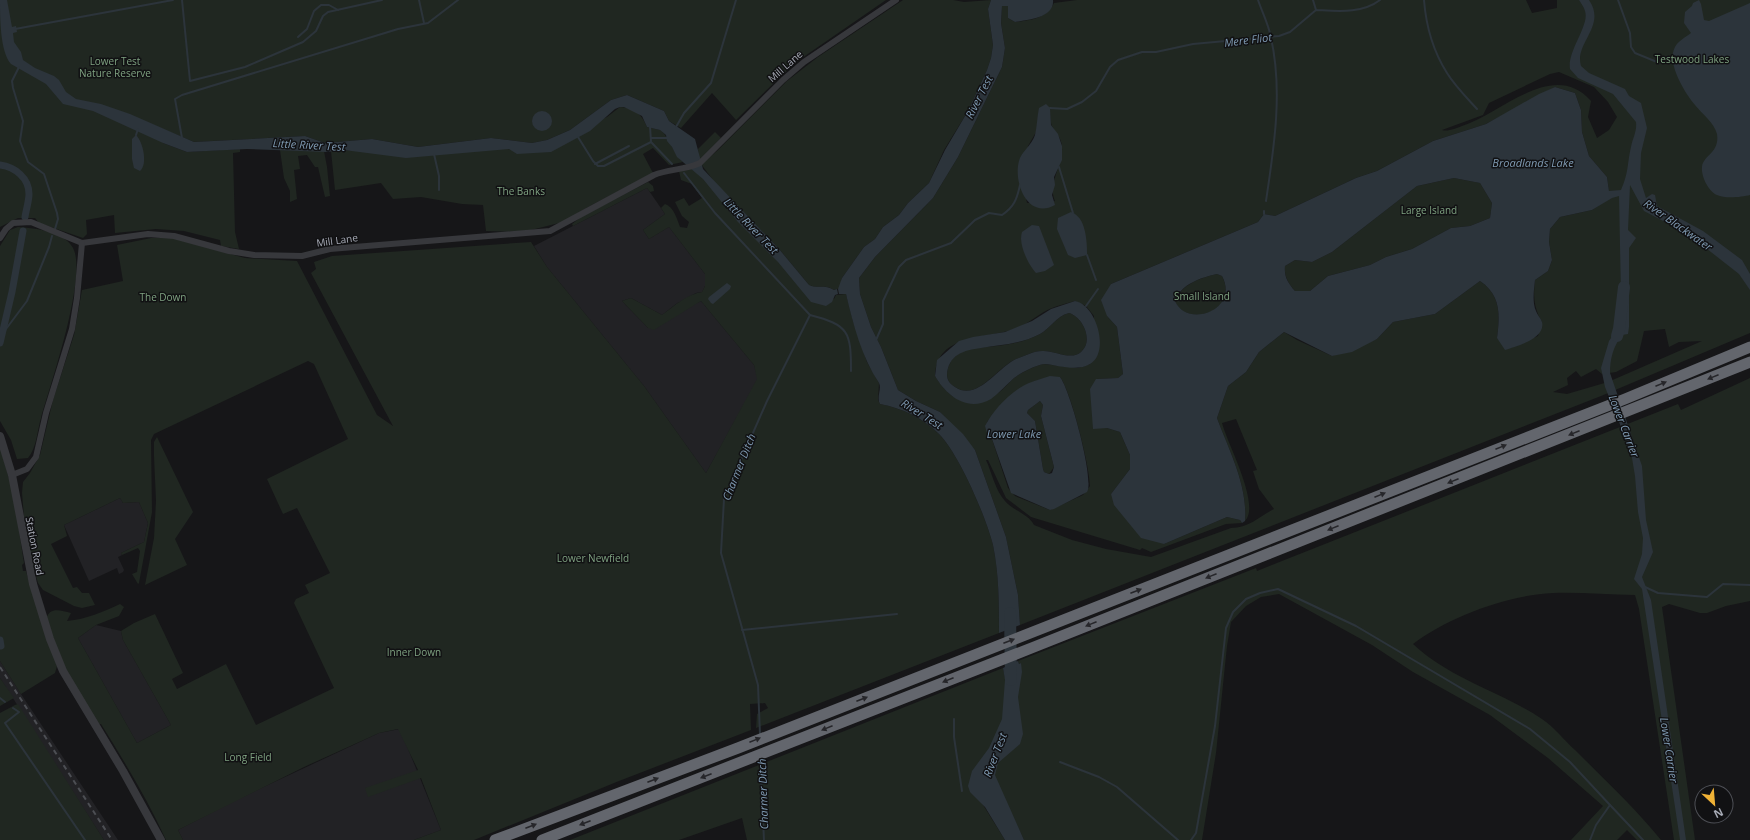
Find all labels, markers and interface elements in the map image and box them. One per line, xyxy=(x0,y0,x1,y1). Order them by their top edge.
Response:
water label: Mere Fliot xyxy=(1223,29,1273,50)
street label: Mill Lane xyxy=(765,47,806,85)
park label: Testwood Lakes xyxy=(1655,52,1729,66)
park label: Lower Test Nature Reserve xyxy=(79,54,151,80)
water label: River Test xyxy=(961,72,996,121)
water label: Little River Test xyxy=(272,135,346,154)
water label: Broadlands Lake xyxy=(1492,155,1574,170)
park label: The Banks xyxy=(497,184,545,198)
water label: Little River Test xyxy=(721,194,782,257)
water label: River Blackwater xyxy=(1641,195,1716,254)
park label: Large Island xyxy=(1401,203,1457,217)
street label: Mill Lane xyxy=(315,230,359,250)
park label: Small Island xyxy=(1174,289,1230,303)
park label: The Down xyxy=(139,290,187,304)
one-way arrow xyxy=(1707,374,1718,380)
one-way arrow xyxy=(1655,380,1667,386)
water label: Lower Carrier xyxy=(1606,392,1644,460)
water label: River Test xyxy=(899,395,946,432)
water label: Lower Lake xyxy=(987,426,1042,441)
one-way arrow xyxy=(1568,430,1580,436)
water label: Charmer Ditch xyxy=(718,431,759,502)
one-way arrow xyxy=(1495,444,1507,450)
one-way arrow xyxy=(1447,478,1459,484)
one-way arrow xyxy=(1374,492,1386,498)
street label: Station Road xyxy=(22,516,48,576)
one-way arrow xyxy=(1326,526,1338,532)
park label: Lower Newfield xyxy=(557,551,629,565)
one-way arrow xyxy=(1205,574,1217,580)
one-way arrow xyxy=(1131,587,1143,593)
one-way arrow xyxy=(1084,622,1096,628)
one-way arrow xyxy=(1004,637,1016,643)
park label: Inner Down xyxy=(387,645,441,659)
one-way arrow xyxy=(942,678,954,684)
one-way arrow xyxy=(856,695,868,701)
water label: Lower Carrier xyxy=(1657,716,1682,784)
one-way arrow xyxy=(822,725,833,731)
water label: River Test xyxy=(979,730,1010,779)
one-way arrow xyxy=(750,737,762,743)
park label: Long Field xyxy=(224,750,272,764)
water label: Charmer Ditch xyxy=(754,758,771,830)
one-way arrow xyxy=(699,773,711,779)
one-way arrow xyxy=(647,776,659,782)
north arrow xyxy=(1694,784,1734,824)
text: N xyxy=(1711,805,1726,822)
one-way arrow xyxy=(578,821,590,827)
one-way arrow xyxy=(526,823,538,829)

